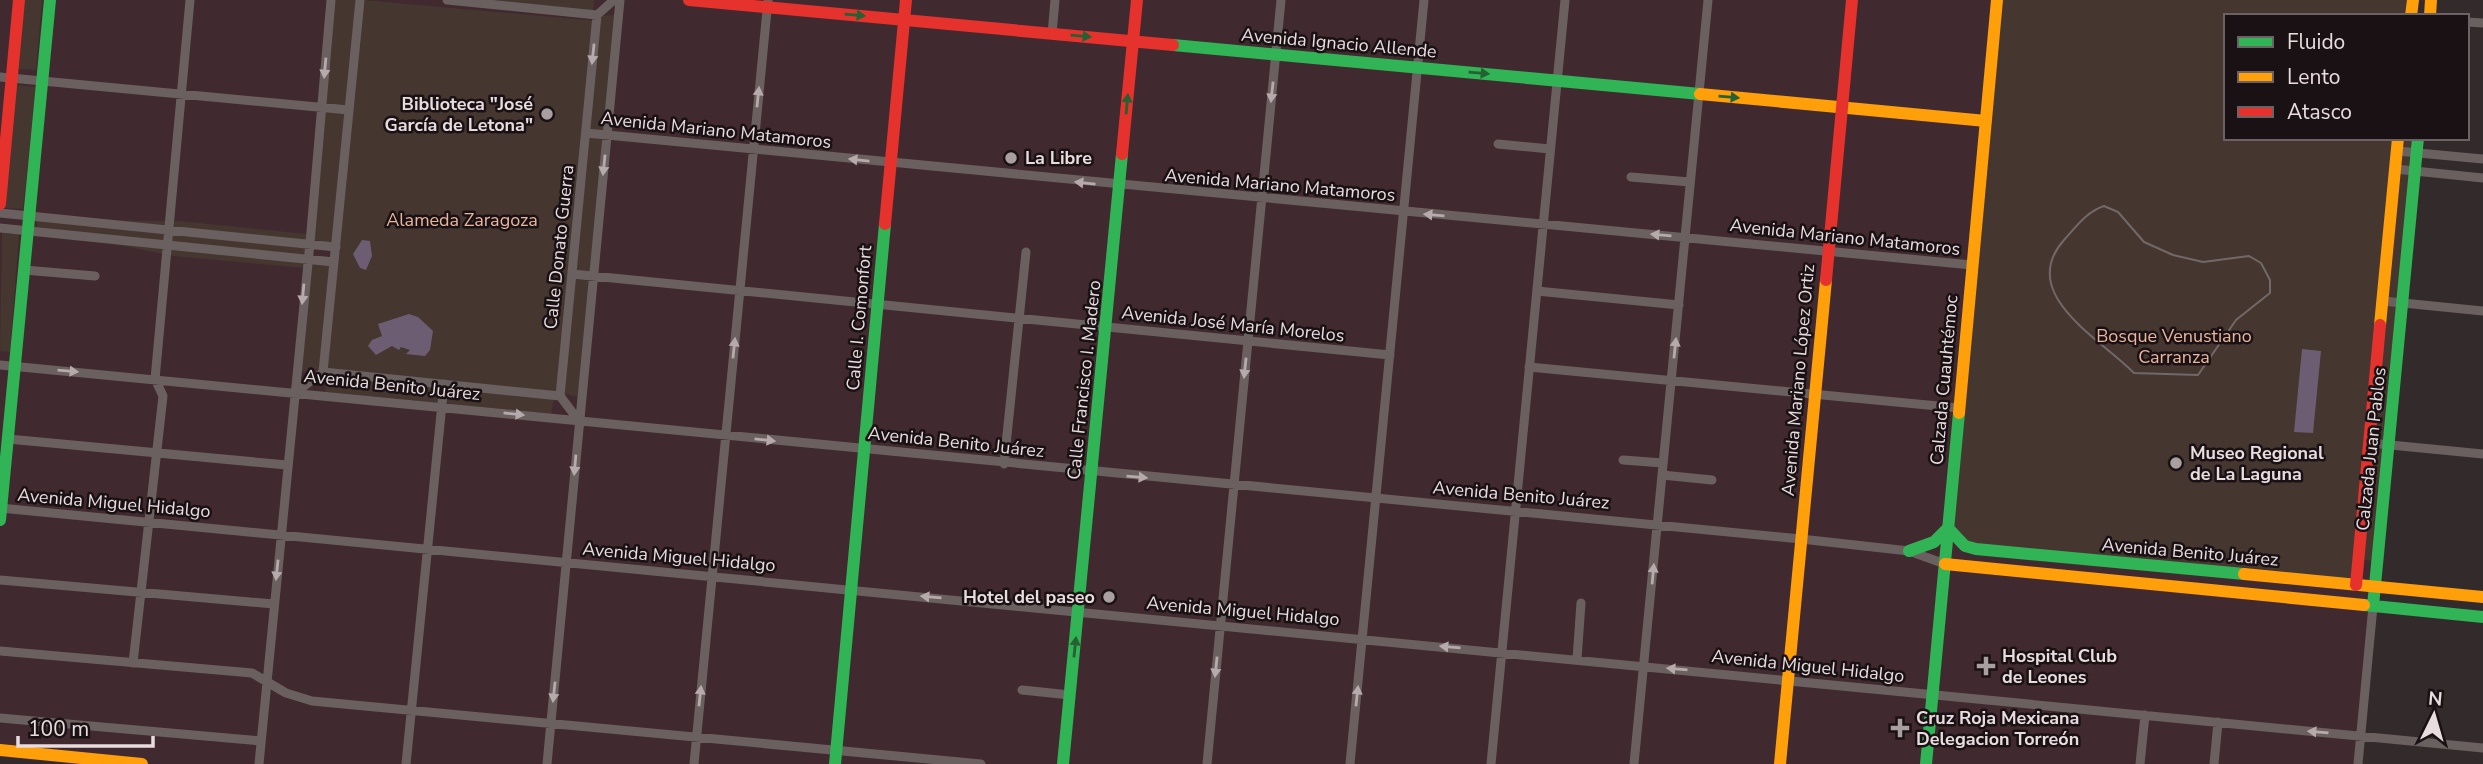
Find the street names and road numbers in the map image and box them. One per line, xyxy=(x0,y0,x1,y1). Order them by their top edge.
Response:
street label: Avenida Ignacio Allende xyxy=(1240,23,1438,63)
street label: Avenida Mariano Matamoros xyxy=(600,106,832,154)
street label: Avenida Mariano Matamoros xyxy=(1164,163,1396,207)
street label: Calle Donato Guerra xyxy=(538,164,580,330)
street label: Avenida Mariano Matamoros xyxy=(1729,213,1961,261)
street label: Calle I. Comonfort xyxy=(841,244,877,392)
street label: Avenida Mariano López Ortiz xyxy=(1776,263,1820,497)
street label: Calle Francisco I. Madero xyxy=(1062,279,1106,481)
street label: Calzada Cuauhtémoc xyxy=(1925,294,1963,466)
street label: Avenida José María Morelos xyxy=(1120,300,1346,348)
street label: Avenida Benito Juárez xyxy=(303,364,481,406)
street label: Calzada Juan Pablos xyxy=(2350,366,2392,532)
street label: Avenida Benito Juárez xyxy=(867,421,1045,463)
street label: Avenida Benito Juárez xyxy=(1432,475,1610,515)
street label: Avenida Miguel Hidalgo xyxy=(16,483,212,523)
street label: Avenida Benito Juárez xyxy=(2101,532,2279,572)
street label: Avenida Miguel Hidalgo xyxy=(581,537,777,577)
street label: Avenida Miguel Hidalgo xyxy=(1145,591,1341,631)
street label: Avenida Miguel Hidalgo xyxy=(1710,644,1906,688)

